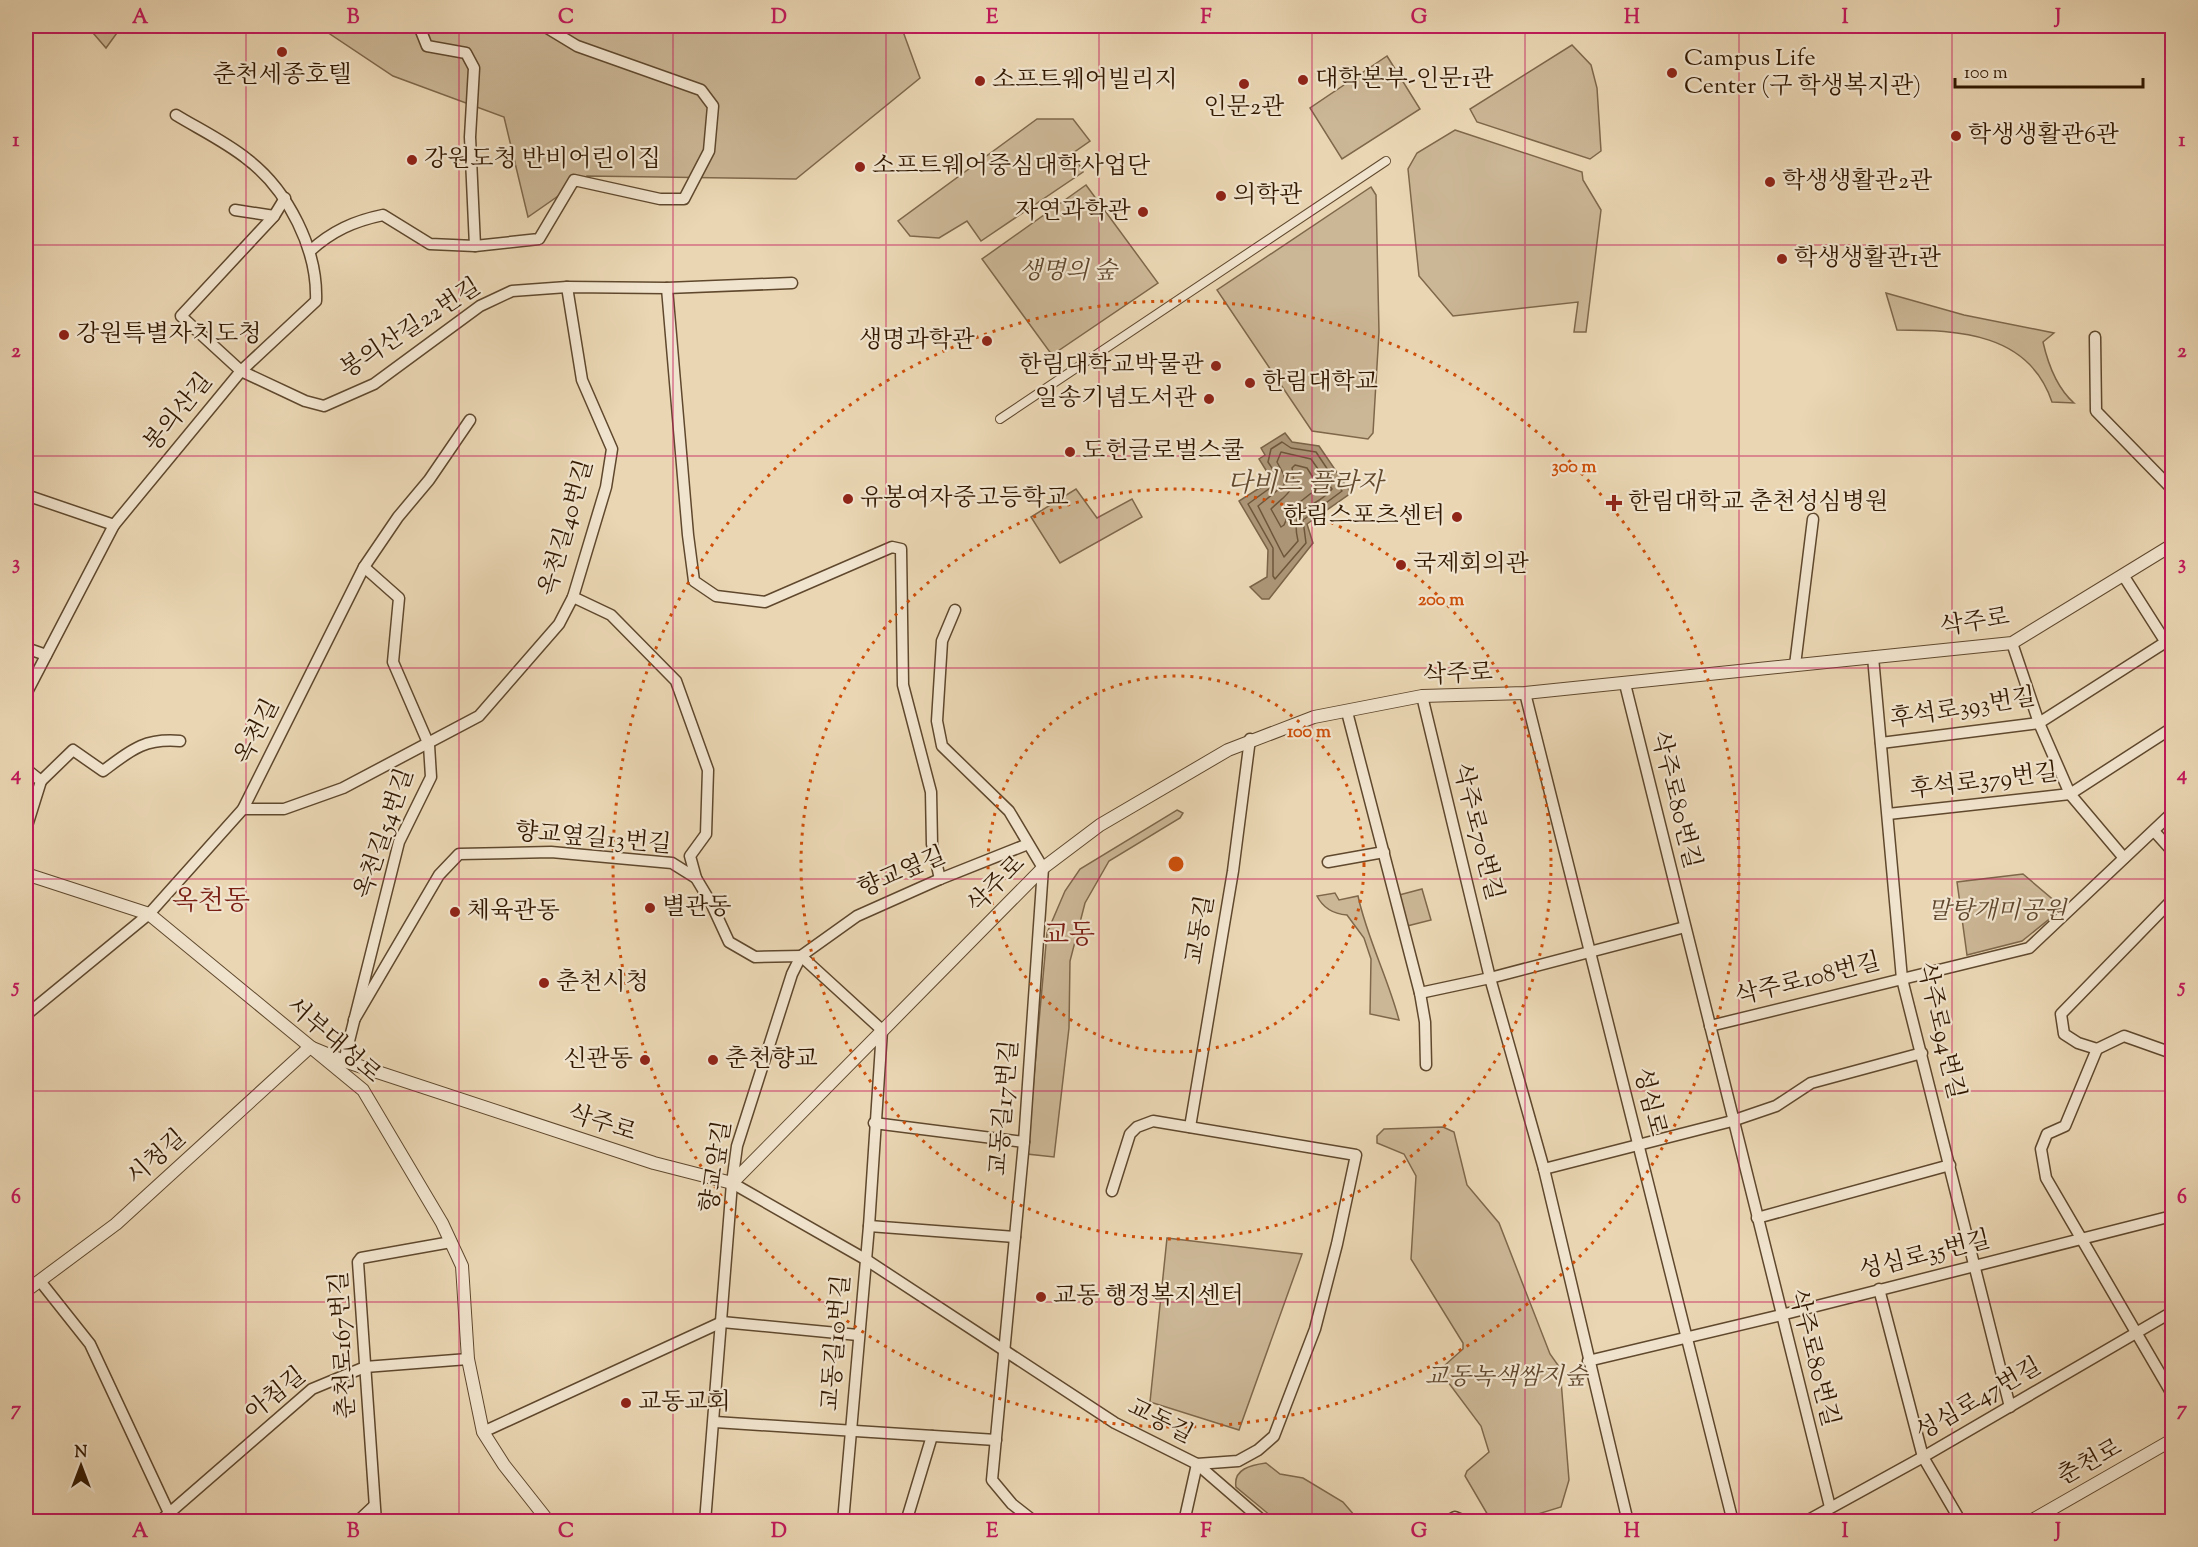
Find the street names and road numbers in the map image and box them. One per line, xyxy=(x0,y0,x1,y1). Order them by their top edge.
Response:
street label: 봉의산길22번길 xyxy=(334,271,488,387)
street label: 봉의산길 xyxy=(137,366,221,460)
street label: 옥천길40번길 xyxy=(531,456,603,600)
street label: 삭주로 xyxy=(1938,601,2012,645)
street label: 삭주로 xyxy=(1422,656,1494,694)
street label: 후석로393번길 xyxy=(1888,681,2038,737)
street label: 옥천길 xyxy=(227,693,289,771)
street label: 삭주로80번길 xyxy=(1641,728,1709,872)
street label: 후석로379번길 xyxy=(1908,756,2060,808)
street label: 삭주로70번길 xyxy=(1444,760,1510,904)
street label: 옥천길54번길 xyxy=(347,764,423,904)
street label: 향교옆길13번길 xyxy=(513,815,673,863)
street label: 향교옆길 xyxy=(853,839,951,907)
street label: 삭주로 xyxy=(960,848,1034,922)
street label: 교동길 xyxy=(1178,893,1224,967)
street label: 삭주로108번길 xyxy=(1732,946,1884,1014)
street label: 삭주로94번길 xyxy=(1908,959,1972,1103)
street label: 서부대성로 xyxy=(278,990,388,1092)
street label: 교동길17번길 xyxy=(982,1039,1028,1177)
street label: 성심로 xyxy=(1624,1064,1674,1140)
street label: 삭주로 xyxy=(564,1097,640,1151)
street label: 향교앞길 xyxy=(693,1119,741,1215)
street label: 시청길 xyxy=(120,1122,194,1194)
street label: 성심로35번길 xyxy=(1856,1223,1994,1289)
street label: 춘천로167번길 xyxy=(323,1270,365,1420)
street label: 교동길10번길 xyxy=(814,1274,860,1412)
street label: 삭주로80번길 xyxy=(1779,1286,1847,1430)
street label: 성심로47번길 xyxy=(1910,1350,2048,1450)
street label: 아침길 xyxy=(238,1360,314,1430)
street label: 교동길 xyxy=(1121,1391,1199,1453)
street label: 춘천로 xyxy=(2051,1431,2129,1495)

